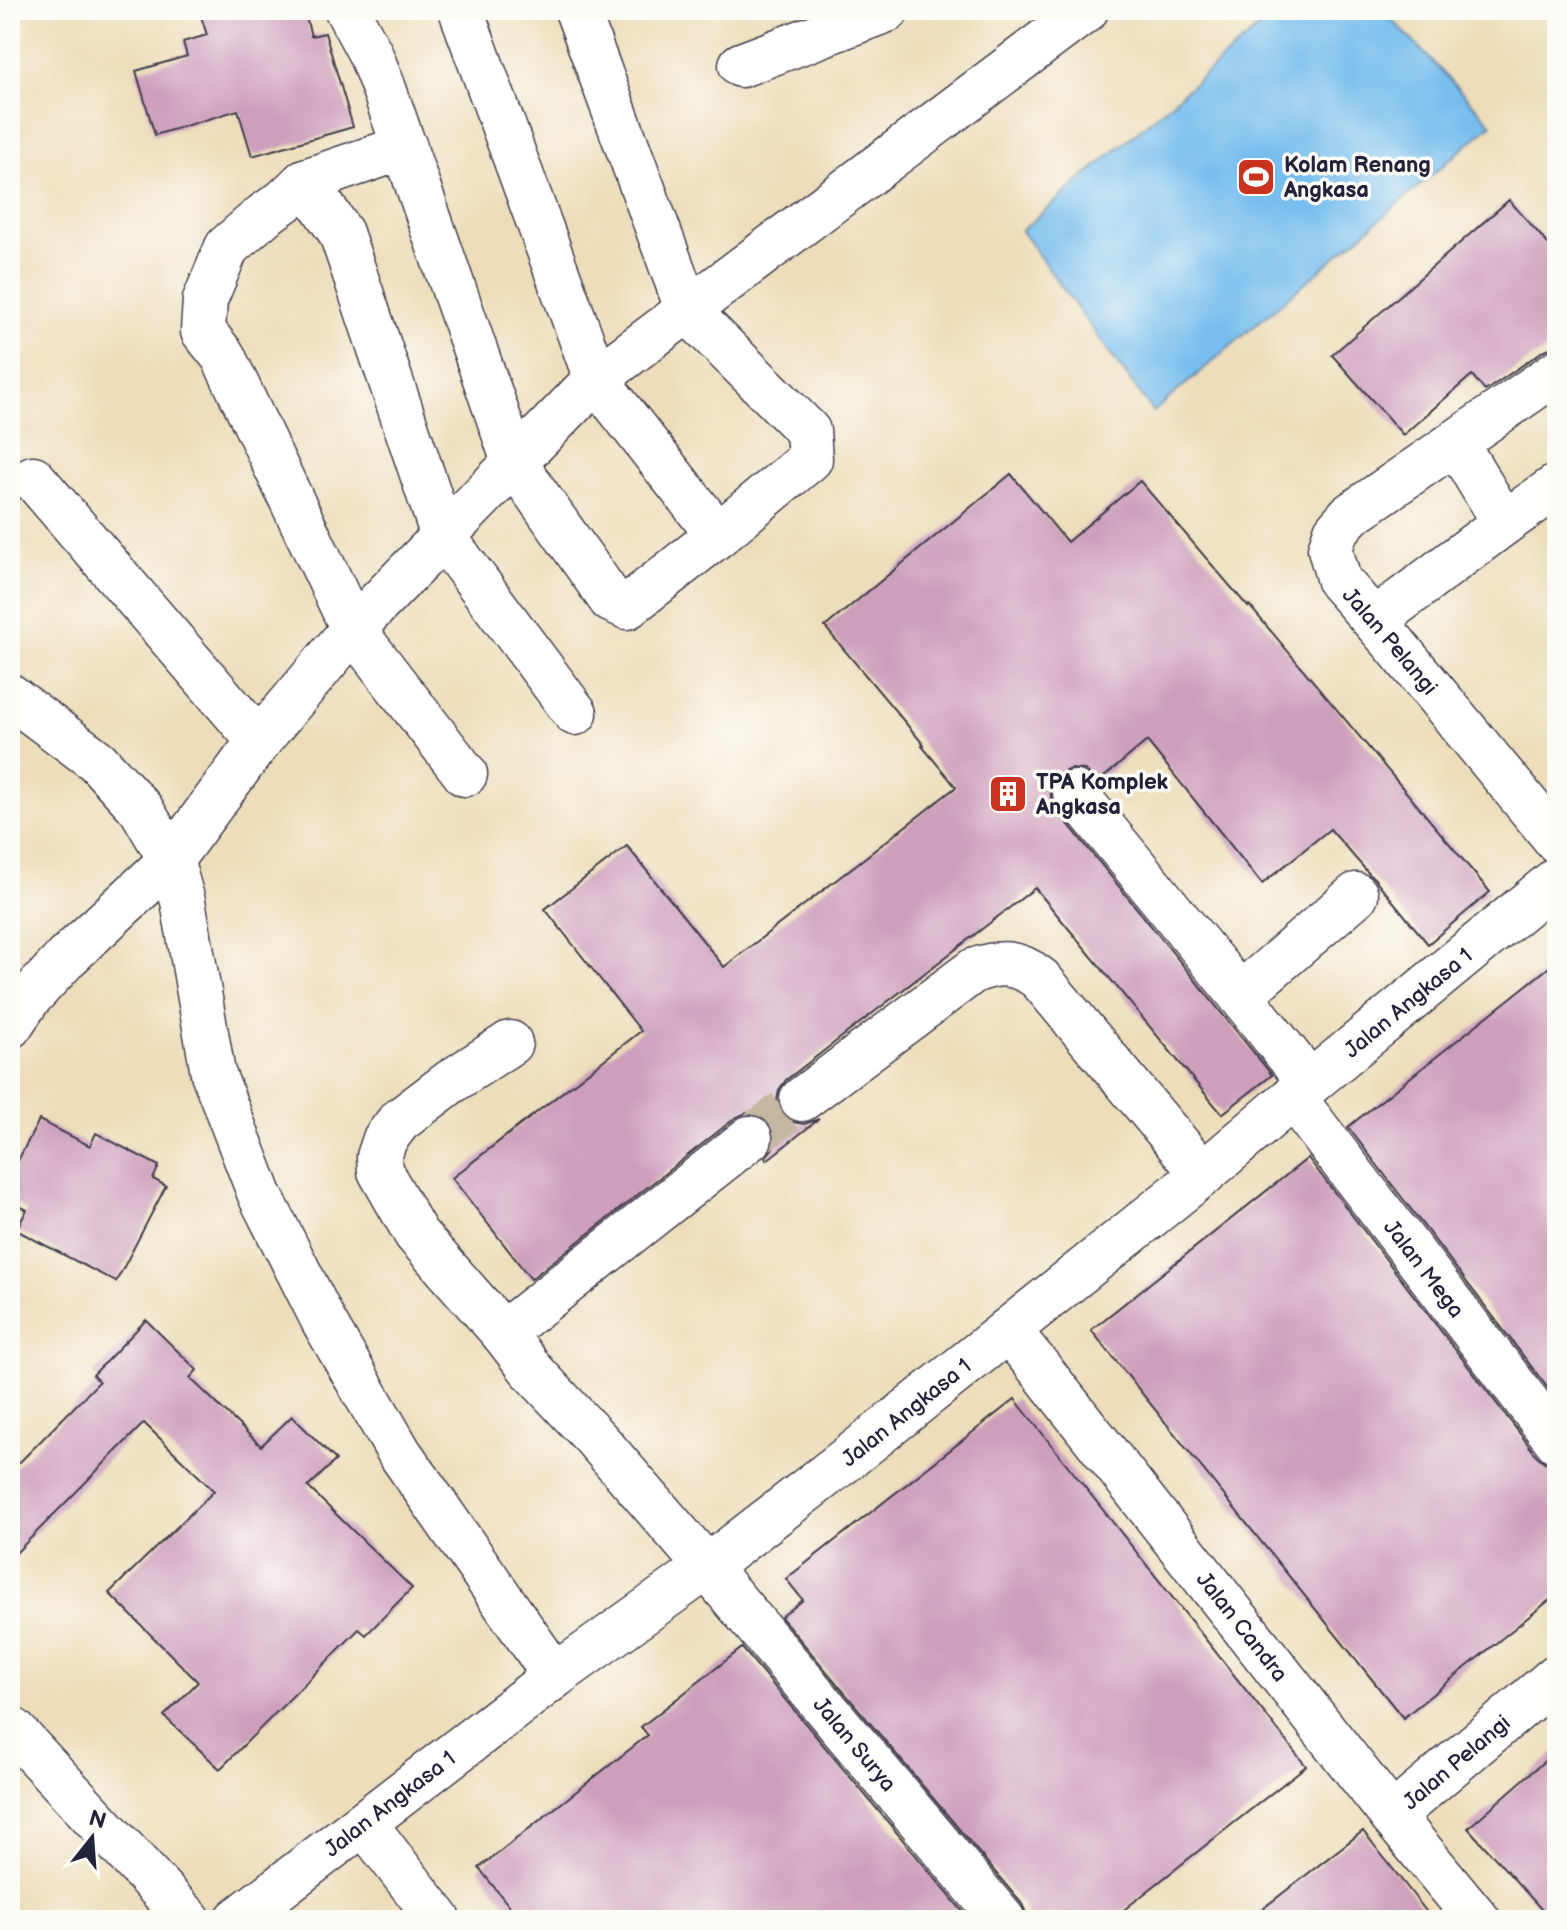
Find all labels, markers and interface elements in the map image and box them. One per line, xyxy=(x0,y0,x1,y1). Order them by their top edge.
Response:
place label: Kolam Renang Angkasa xyxy=(1283,152,1431,204)
sports icon: Kolam Renang Angkasa xyxy=(1235,156,1277,198)
street label: Jalan Pelangi xyxy=(1336,583,1443,701)
place label: TPA Komplek Angkasa xyxy=(1035,769,1169,821)
building icon: TPA Komplek Angkasa xyxy=(987,773,1029,815)
street label: Jalan Angkasa 1 xyxy=(1339,943,1478,1064)
street label: Jalan Mega xyxy=(1377,1215,1469,1324)
street label: Jalan Angkasa 1 xyxy=(837,1353,977,1473)
street label: Jalan Candra xyxy=(1190,1567,1293,1688)
street label: Jalan Surya xyxy=(807,1692,901,1798)
street label: Jalan Pelangi xyxy=(1398,1710,1516,1816)
street label: Jalan Angkasa 1 xyxy=(319,1745,461,1863)
north arrow xyxy=(52,1798,132,1878)
text: N xyxy=(86,1805,109,1836)

